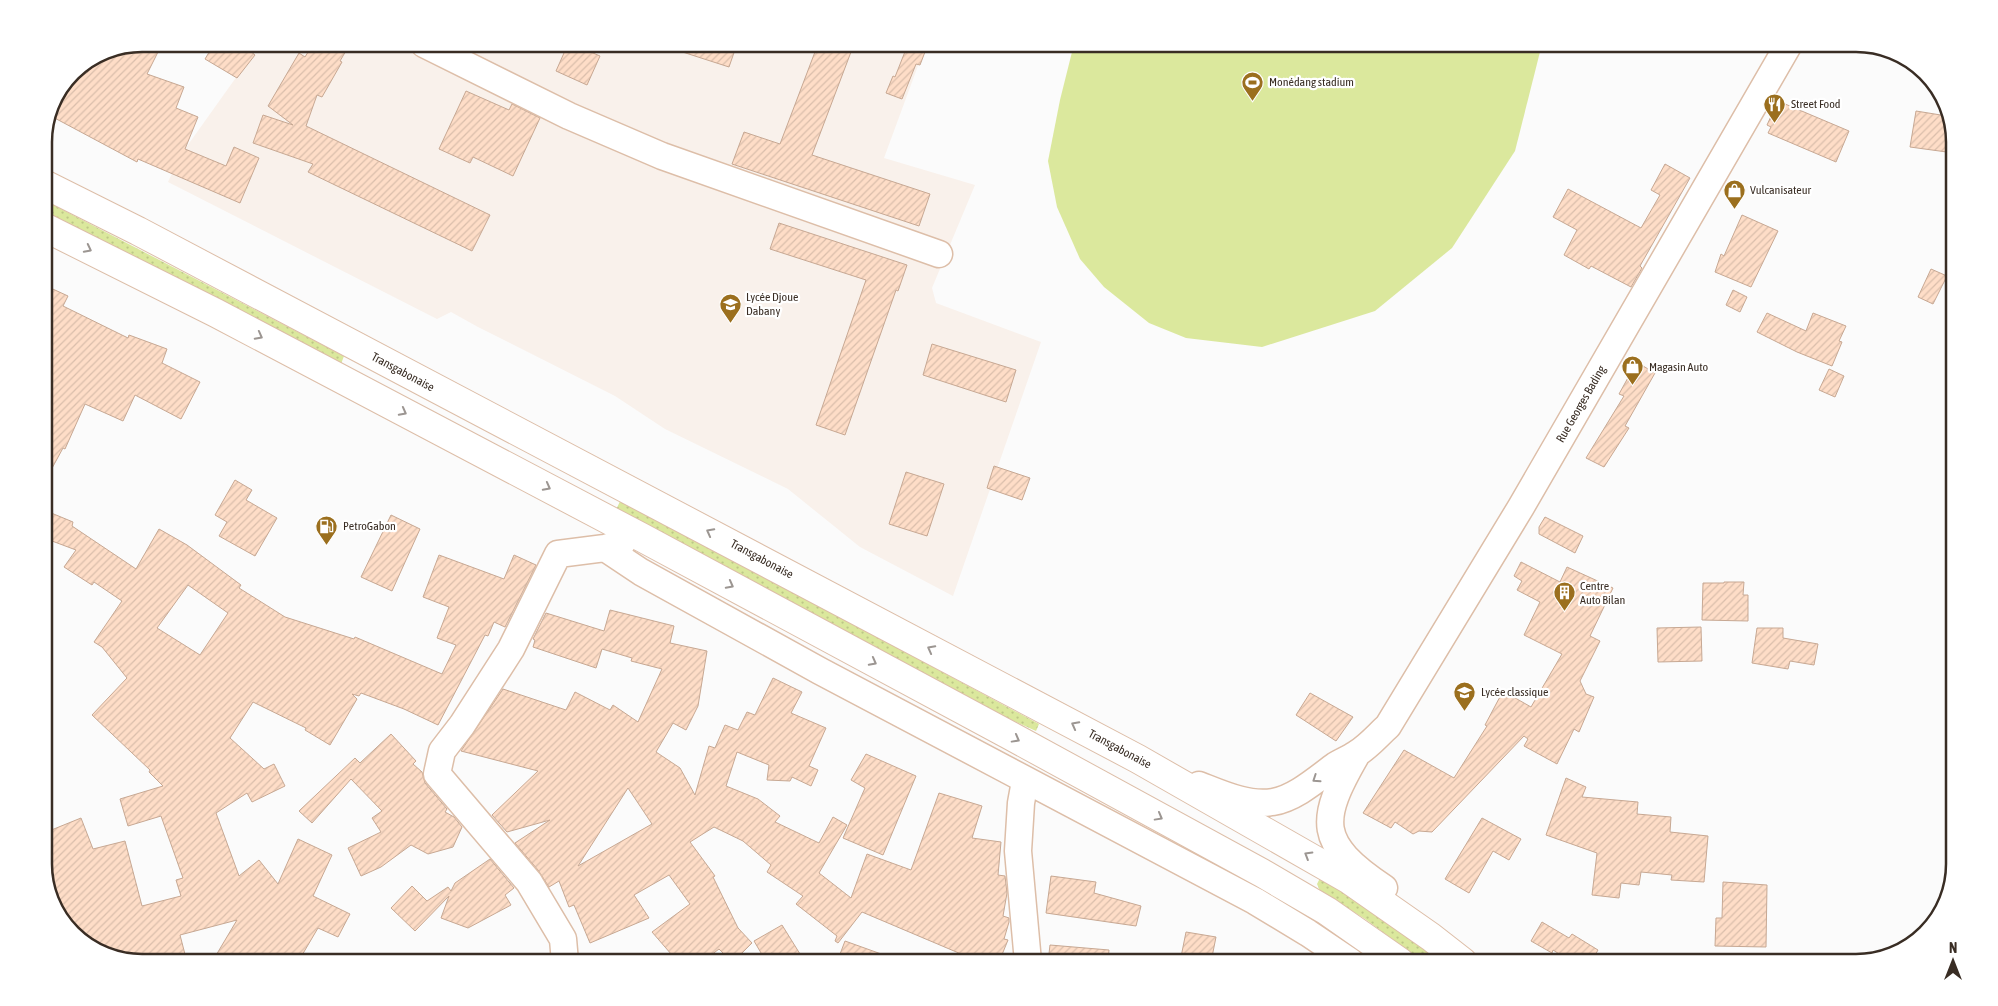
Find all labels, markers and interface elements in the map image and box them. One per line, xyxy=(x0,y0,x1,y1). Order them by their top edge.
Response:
sports icon: Monédang stadium xyxy=(1241,70,1265,101)
place label: Monédang stadium xyxy=(1269,75,1354,89)
restaurant icon: Street Food xyxy=(1763,92,1787,123)
place label: Street Food xyxy=(1791,97,1841,111)
shop icon: Vulcanisateur xyxy=(1722,178,1746,209)
place label: Vulcanisateur xyxy=(1750,183,1812,197)
one-way arrow xyxy=(83,243,92,253)
place label: Lycée Djoue Dabany xyxy=(746,290,798,318)
school or university icon: Lycée Djoue Dabany xyxy=(718,292,742,323)
one-way arrow xyxy=(254,330,263,340)
street label: Transgabonaise xyxy=(369,350,437,394)
shop icon: Magasin Auto xyxy=(1621,355,1645,386)
place label: Magasin Auto xyxy=(1649,360,1709,374)
street label: Rue Georges Bading xyxy=(1553,362,1609,445)
one-way arrow xyxy=(397,406,406,416)
one-way arrow xyxy=(541,481,550,491)
fuel station icon: PetroGabon xyxy=(315,514,339,545)
place label: PetroGabon xyxy=(343,519,396,533)
one-way arrow xyxy=(706,528,715,538)
street label: Transgabonaise xyxy=(728,537,796,581)
one-way arrow xyxy=(725,579,734,589)
place label: Centre Auto Bilan xyxy=(1580,579,1625,607)
building icon: Centre Auto Bilan xyxy=(1552,581,1576,612)
one-way arrow xyxy=(927,645,936,655)
one-way arrow xyxy=(868,656,877,666)
school or university icon: Lycée classique xyxy=(1453,680,1477,711)
place label: Lycée classique xyxy=(1481,685,1548,699)
one-way arrow xyxy=(1071,721,1080,731)
street label: Transgabonaise xyxy=(1086,727,1154,771)
one-way arrow xyxy=(1011,733,1020,743)
one-way arrow xyxy=(1312,773,1322,782)
one-way arrow xyxy=(1153,811,1162,821)
one-way arrow xyxy=(1305,851,1314,861)
north arrow xyxy=(1928,936,1978,986)
text: N xyxy=(1949,940,1957,956)

